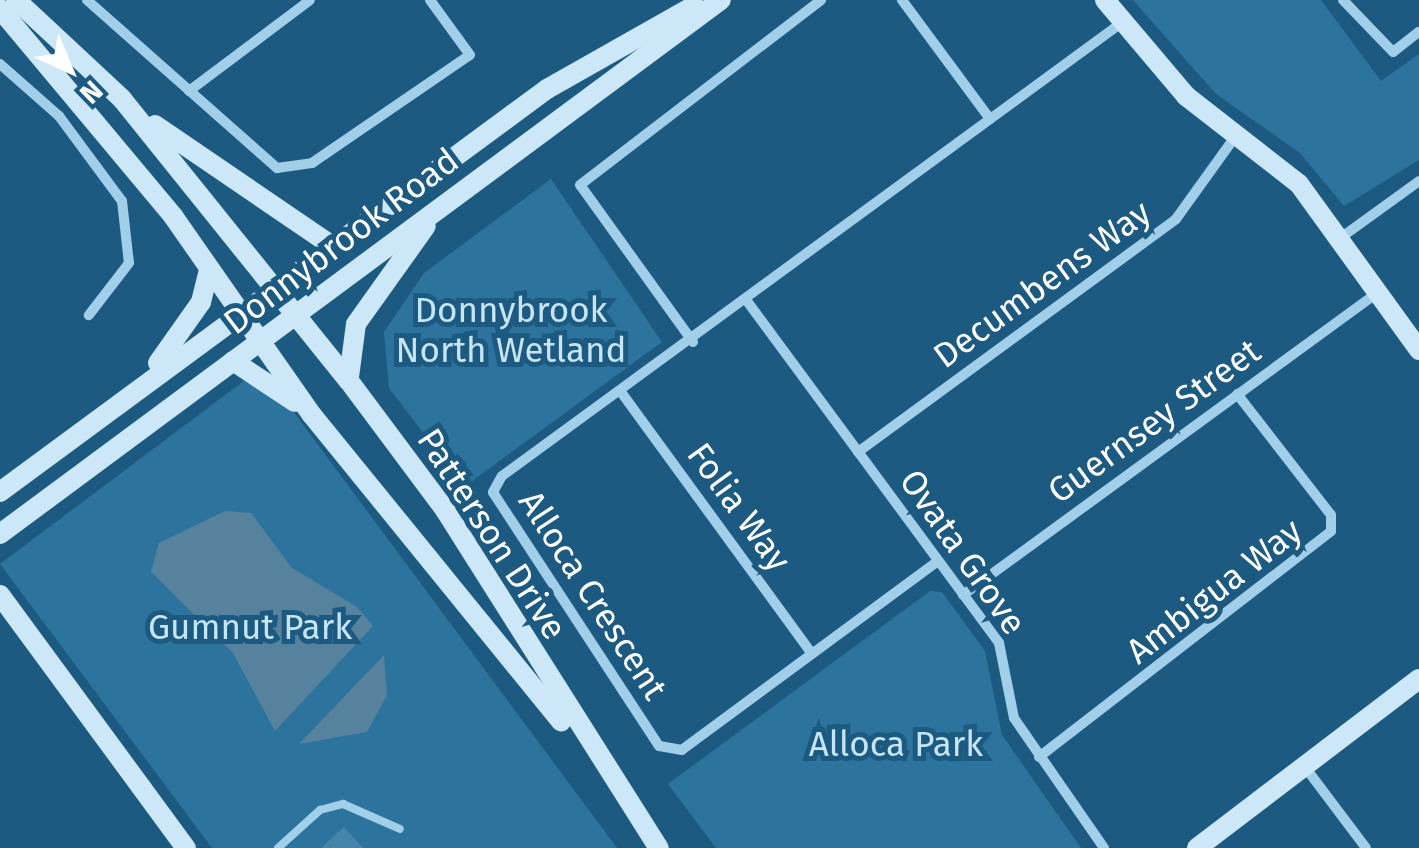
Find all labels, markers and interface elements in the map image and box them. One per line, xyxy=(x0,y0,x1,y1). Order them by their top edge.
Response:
north arrow xyxy=(20,20,120,120)
text: N xyxy=(73,74,109,110)
street label: Donnybrook Road xyxy=(215,139,467,343)
street label: Decumbens Way xyxy=(925,191,1159,377)
park label: Donnybrook North Wetland xyxy=(396,289,626,371)
street label: Guernsey Street xyxy=(1040,330,1268,512)
street label: Patterson Drive xyxy=(408,421,576,647)
street label: Folia Way xyxy=(678,435,800,579)
street label: Ovata Grove xyxy=(891,461,1035,643)
street label: Alloca Crescent xyxy=(510,483,676,707)
street label: Ambigua Way xyxy=(1118,510,1310,672)
park label: Gumnut Park xyxy=(148,606,352,648)
park label: Alloca Park xyxy=(809,723,983,765)

